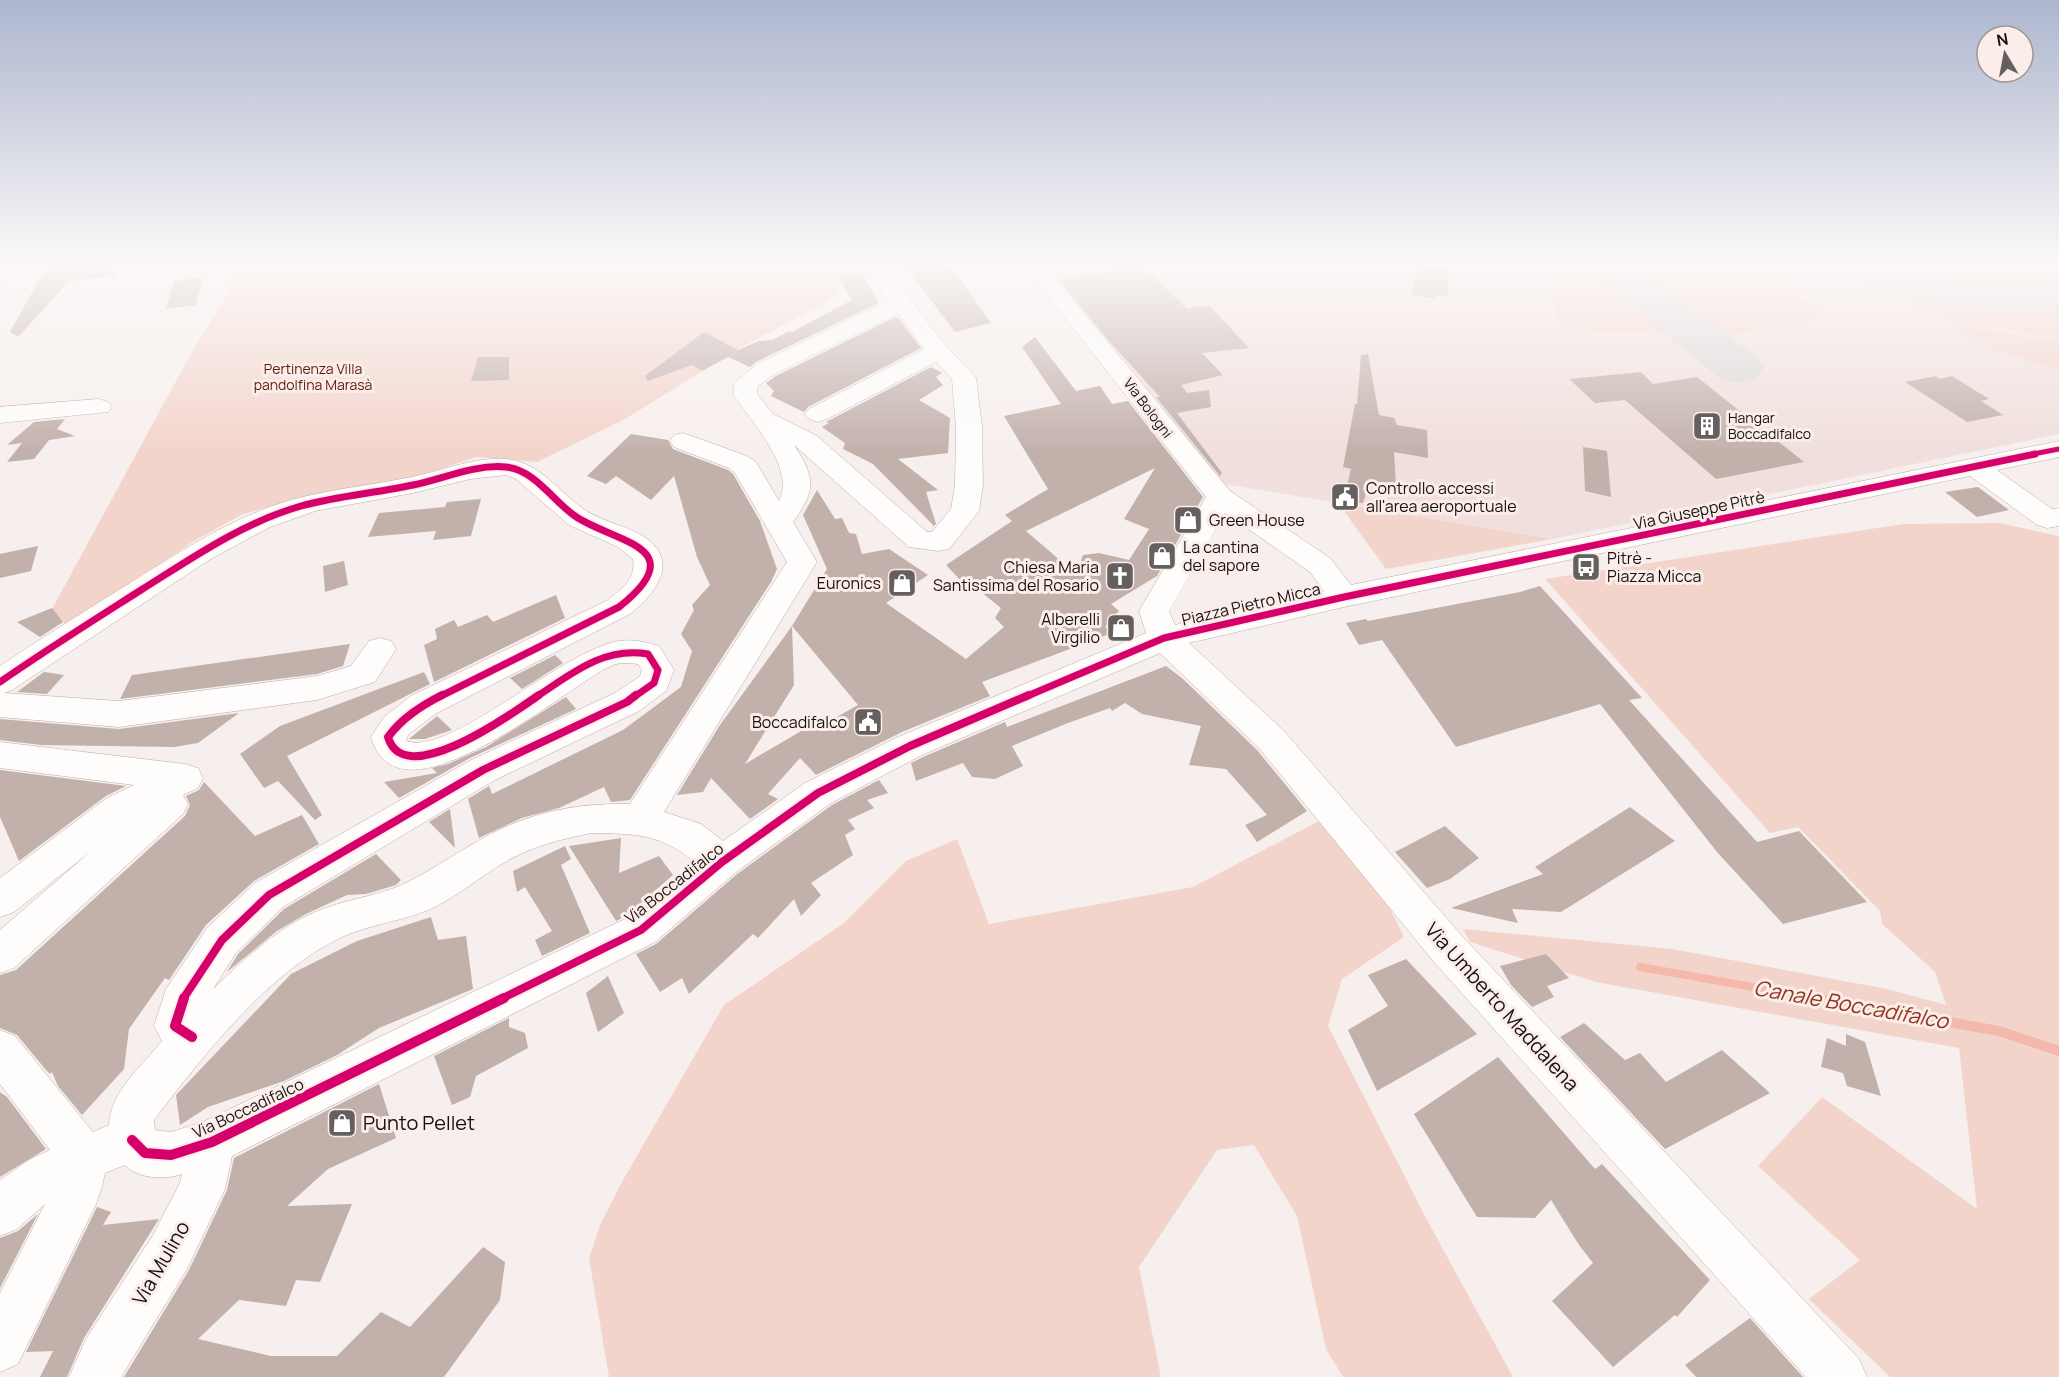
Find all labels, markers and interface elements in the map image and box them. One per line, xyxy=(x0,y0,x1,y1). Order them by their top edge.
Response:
north arrow xyxy=(1975,24,2035,84)
text: N xyxy=(1995,27,2010,51)
park label: Pertinenza Villa pandolfina Marasà xyxy=(254,359,372,394)
street label: Via Bologni xyxy=(1120,374,1177,441)
place label: Hangar Boccadifalco xyxy=(1728,408,1811,443)
building icon: Hangar Boccadifalco xyxy=(1691,410,1723,442)
place label: Controllo accessi all'area aeroportuale xyxy=(1366,477,1517,517)
public building icon: Controllo accessi all'area aeroportuale xyxy=(1329,481,1361,513)
street label: Via Giuseppe Pitrè xyxy=(1631,485,1767,535)
shop icon: Green House xyxy=(1172,504,1204,536)
place label: Green House xyxy=(1209,509,1305,531)
place label: La cantina del sapore xyxy=(1183,536,1260,576)
shop icon: La cantina del sapore xyxy=(1146,540,1178,572)
place label: Pitrè - Piazza Micca xyxy=(1607,547,1701,587)
bus stop icon: Pitrè - Piazza Micca xyxy=(1570,551,1602,583)
place label: Chiesa Maria Santissima del Rosario xyxy=(933,556,1099,596)
church icon: Chiesa Maria Santissima del Rosario xyxy=(1104,560,1136,592)
shop icon: Euronics xyxy=(886,567,918,599)
place label: Euronics xyxy=(817,572,881,594)
street label: Piazza Pietro Micca xyxy=(1179,577,1323,631)
place label: Alberelli Virgilio xyxy=(1041,608,1100,648)
shop icon: Alberelli Virgilio xyxy=(1105,612,1137,644)
public building icon: Boccadifalco xyxy=(852,706,884,738)
place label: Boccadifalco xyxy=(752,711,847,733)
street label: Via Boccadifalco xyxy=(620,837,728,929)
street label: Via Umberto Maddalena xyxy=(1419,916,1585,1097)
water label: Canale Boccadifalco xyxy=(1752,973,1952,1035)
street label: Via Boccadifalco xyxy=(189,1073,307,1143)
shop icon: Punto Pellet xyxy=(326,1107,358,1139)
place label: Punto Pellet xyxy=(363,1109,475,1136)
street label: Via Mulino xyxy=(126,1216,196,1310)

